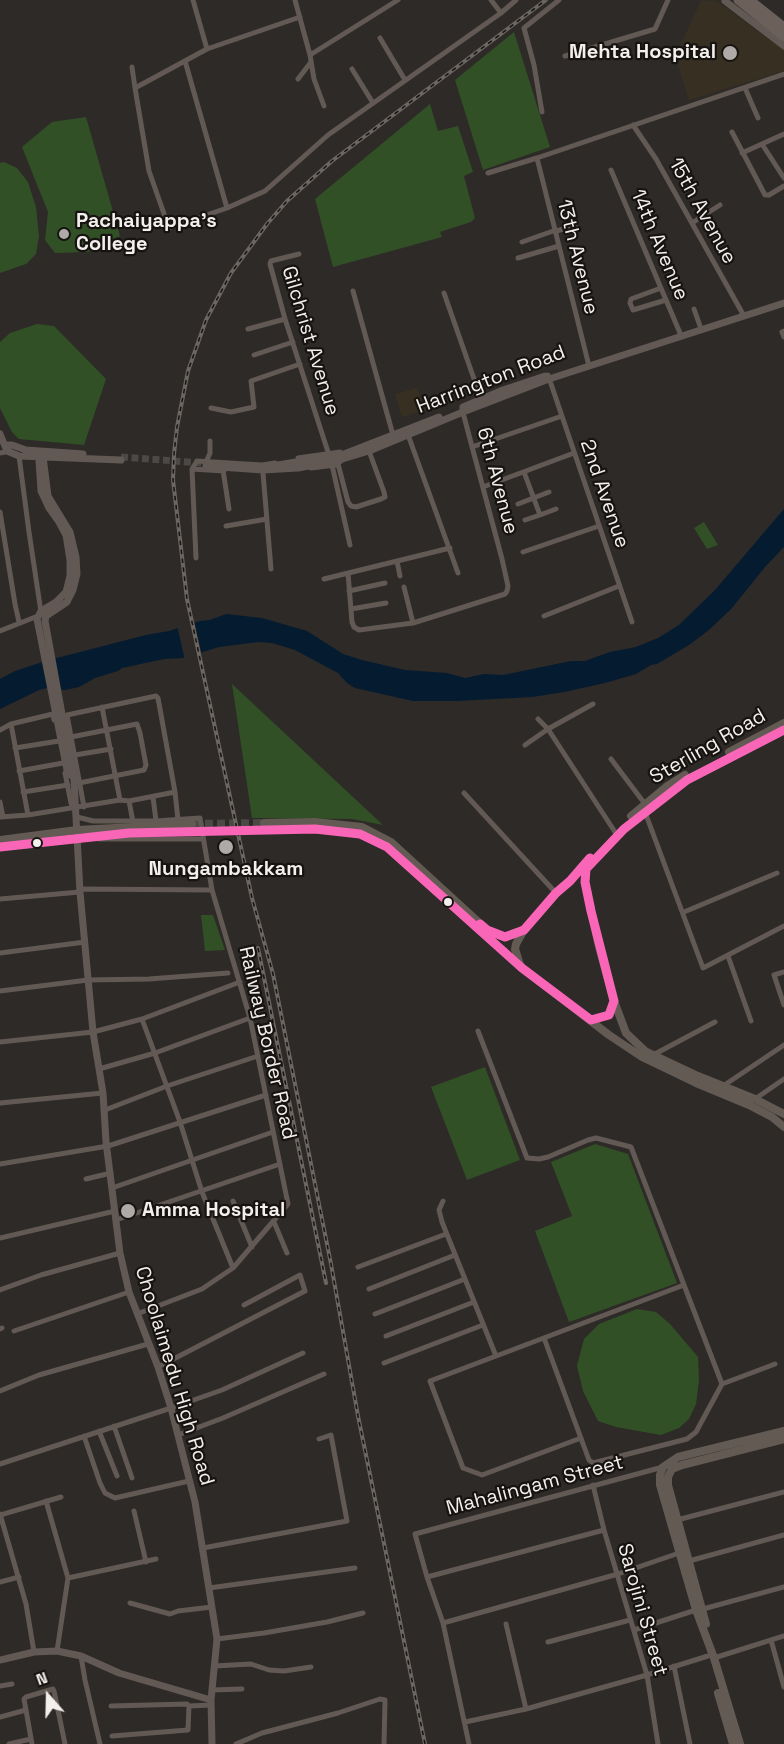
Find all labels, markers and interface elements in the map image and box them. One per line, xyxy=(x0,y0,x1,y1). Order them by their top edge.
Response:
place label: Mehta Hospital xyxy=(569,41,716,65)
marker: Mehta Hospital xyxy=(721,44,739,62)
street label: 15th Avenue xyxy=(663,154,741,268)
street label: 14th Avenue xyxy=(625,186,693,304)
street label: 13th Avenue xyxy=(551,197,603,317)
place label: Pachaiyappa's College xyxy=(76,210,217,257)
marker: Pachaiyappa's College xyxy=(57,227,71,241)
street label: Gilchrist Avenue xyxy=(276,263,344,419)
street label: Harrington Road xyxy=(413,341,569,419)
street label: 6th Avenue xyxy=(471,425,523,537)
street label: 2nd Avenue xyxy=(574,437,634,551)
street label: Sterling Road xyxy=(646,704,770,790)
unlabelled marker xyxy=(31,837,43,849)
marker: Nungambakkam xyxy=(217,838,235,856)
place label: Nungambakkam xyxy=(149,858,303,882)
unlabelled marker xyxy=(442,896,454,908)
street label: Railway Border Road xyxy=(233,944,301,1142)
place label: Amma Hospital xyxy=(142,1199,285,1223)
marker: Amma Hospital xyxy=(119,1202,137,1220)
street label: Choolaimedu High Road xyxy=(129,1264,219,1488)
street label: Mahalingam Street xyxy=(444,1451,626,1521)
street label: Sarojini Street xyxy=(612,1541,672,1679)
north arrow xyxy=(18,1666,78,1726)
text: N xyxy=(33,1667,50,1690)

